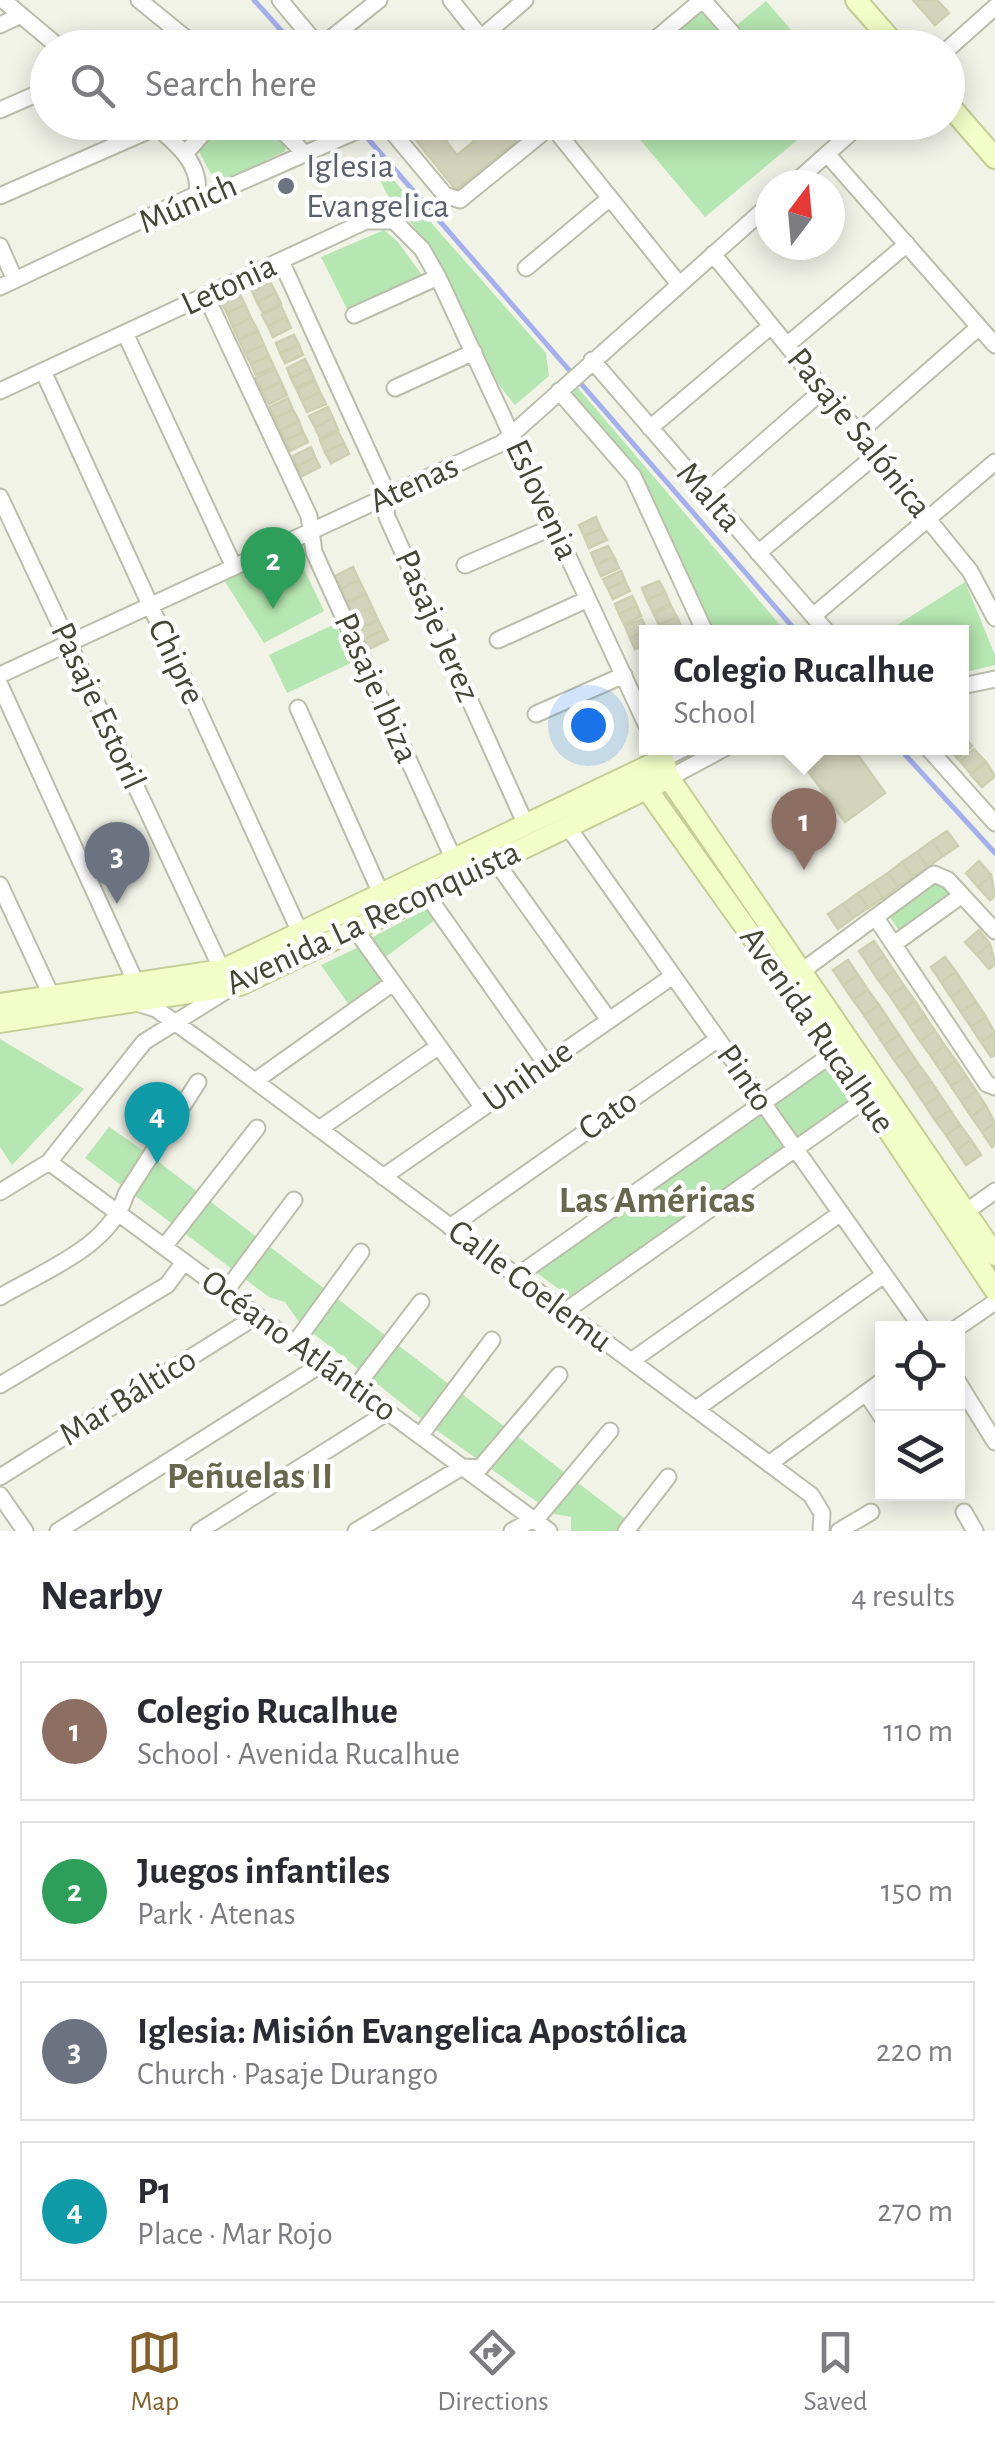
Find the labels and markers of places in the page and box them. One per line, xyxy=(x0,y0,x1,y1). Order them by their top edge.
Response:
place label: Iglesia Evangelica xyxy=(306,149,450,224)
marker: Iglesia Evangelica xyxy=(275,175,297,197)
pin: 2 xyxy=(240,526,306,609)
pin: 1 xyxy=(772,788,836,870)
pin: 3 xyxy=(84,822,150,904)
pin: 4 xyxy=(124,1082,190,1164)

